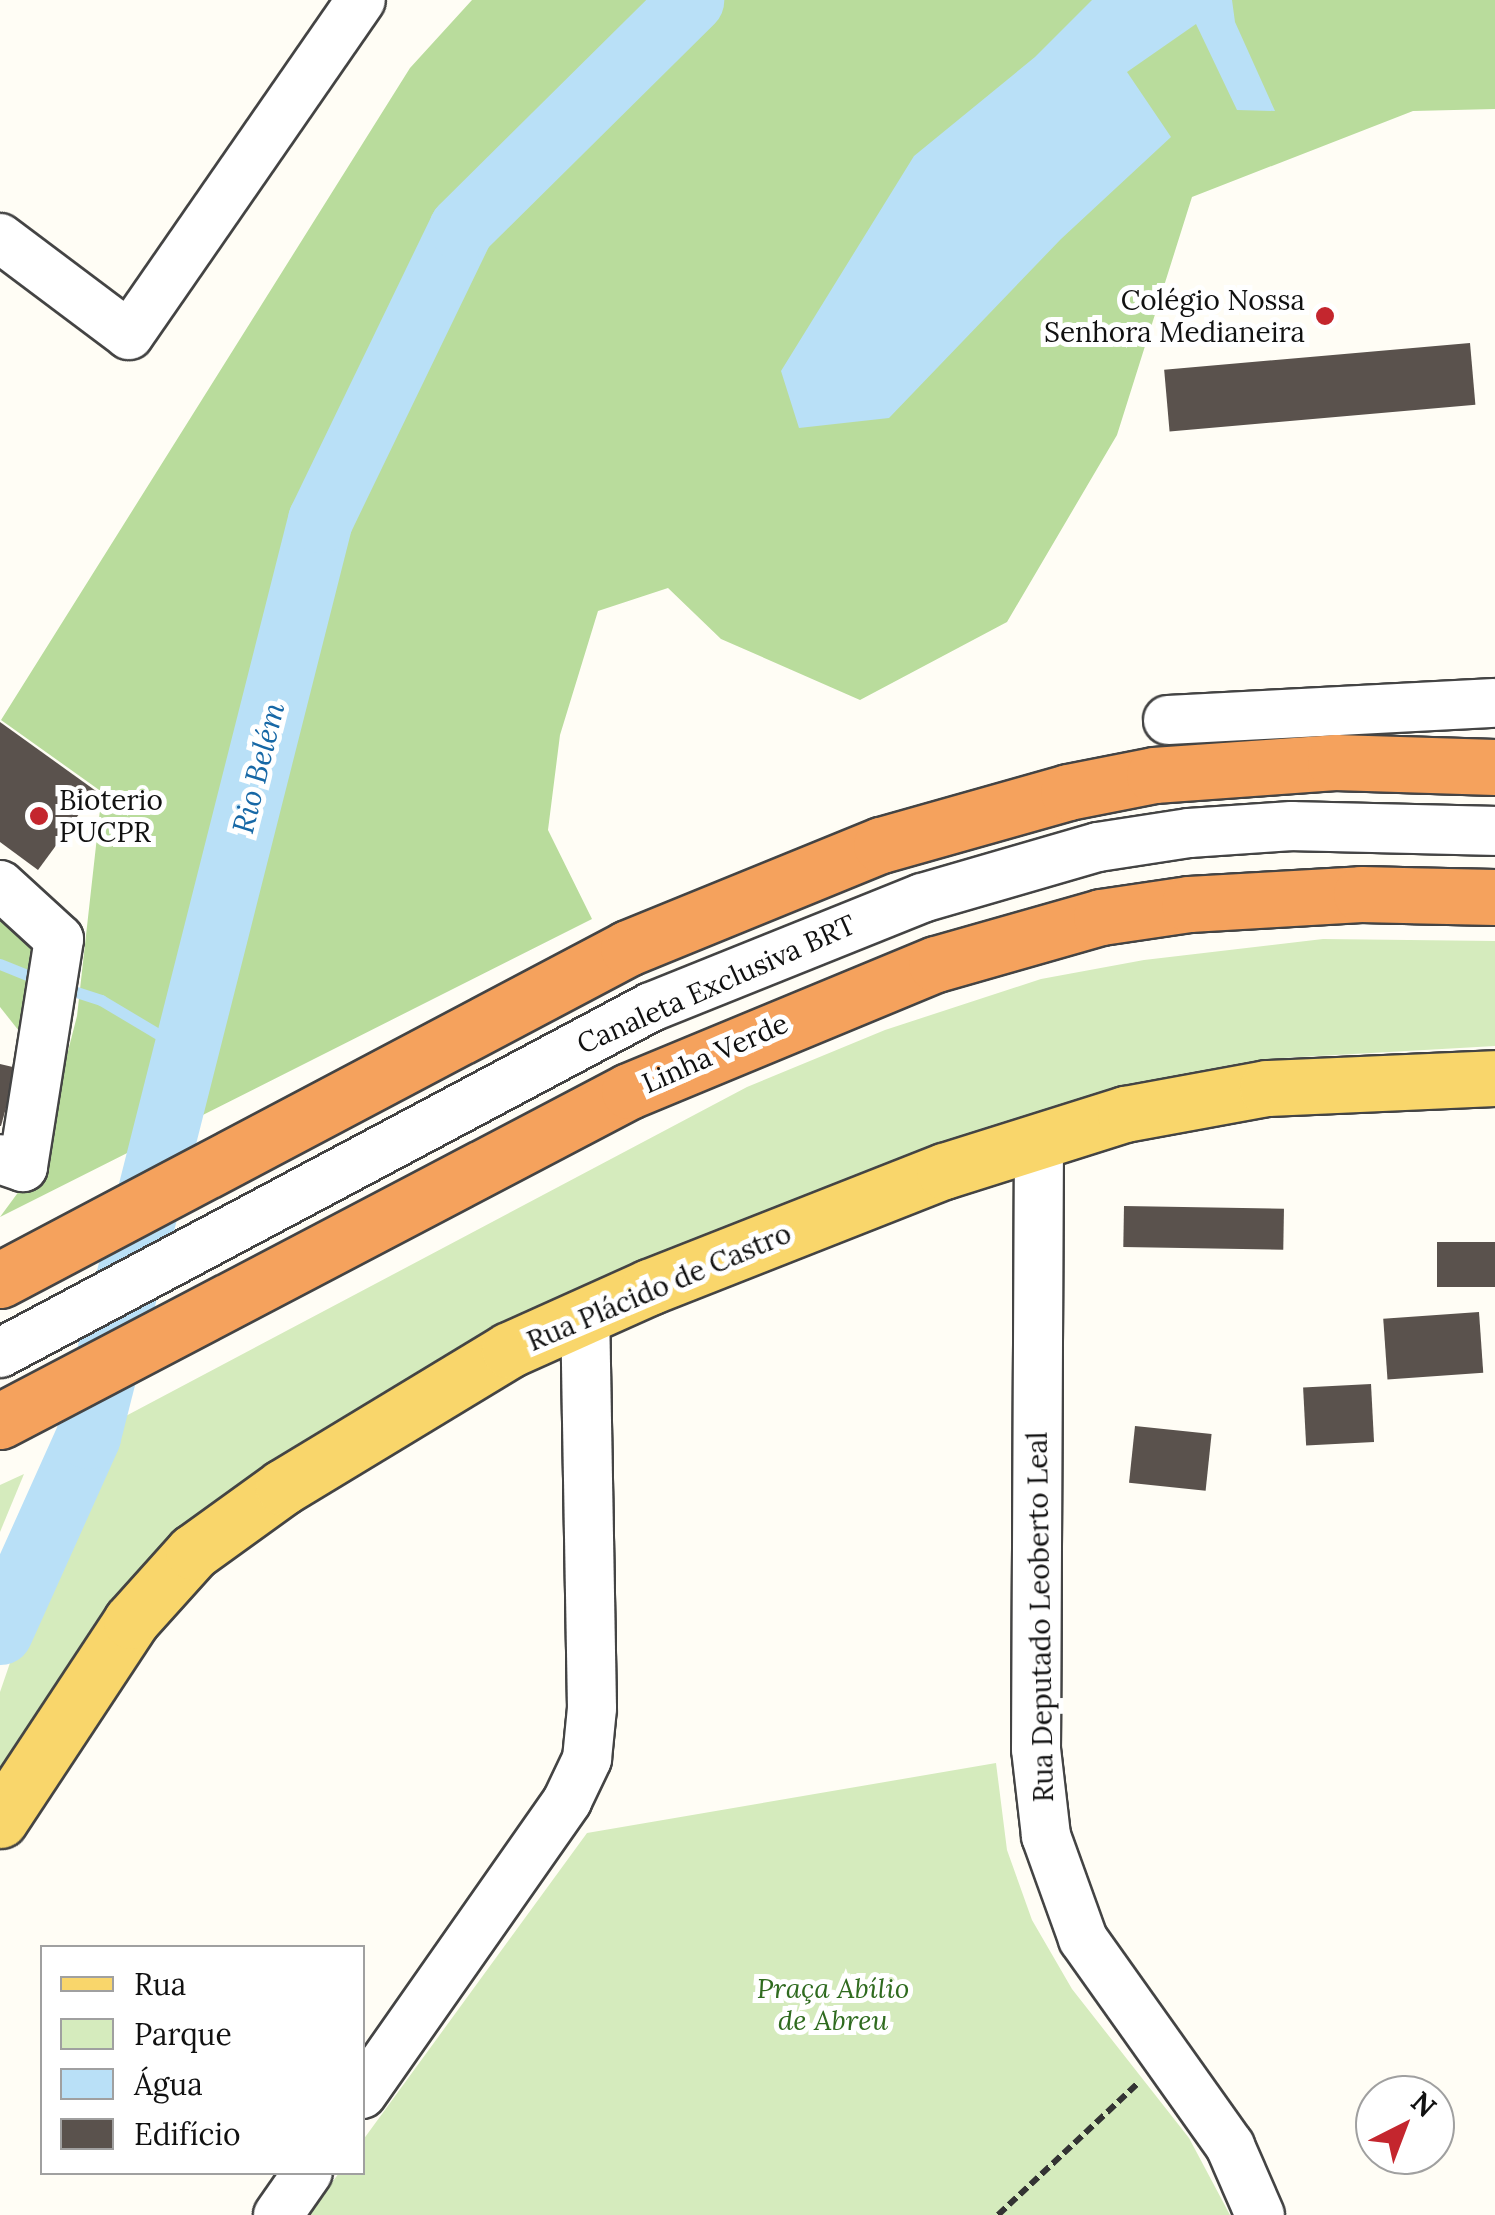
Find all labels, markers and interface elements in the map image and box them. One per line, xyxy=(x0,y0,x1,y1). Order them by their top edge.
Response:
place label: Colégio Nossa Senhora Medianeira xyxy=(1044,283,1305,349)
marker: Colégio Nossa Senhora Medianeira xyxy=(1314,305,1336,327)
water label: Rio Belém xyxy=(224,699,292,837)
place label: Bioterio PUCPR xyxy=(59,783,163,849)
marker: Bioterio PUCPR xyxy=(28,805,50,827)
street label: Canaleta Exclusiva BRT xyxy=(572,907,860,1061)
street label: Linha Verde xyxy=(637,1006,793,1100)
street label: Rua Plácido de Castro xyxy=(522,1216,796,1358)
street label: Rua Deputado Leoberto Leal xyxy=(1020,1431,1060,1803)
legend xyxy=(40,1945,365,2175)
text: Rua xyxy=(134,1965,186,2003)
park label: Praça Abílio de Abreu xyxy=(757,1971,909,2037)
text: Parque xyxy=(134,2015,232,2053)
text: Água xyxy=(134,2065,203,2103)
north arrow xyxy=(1355,2075,1455,2175)
text: N xyxy=(1404,2084,1444,2125)
text: Edifício xyxy=(134,2115,240,2153)

